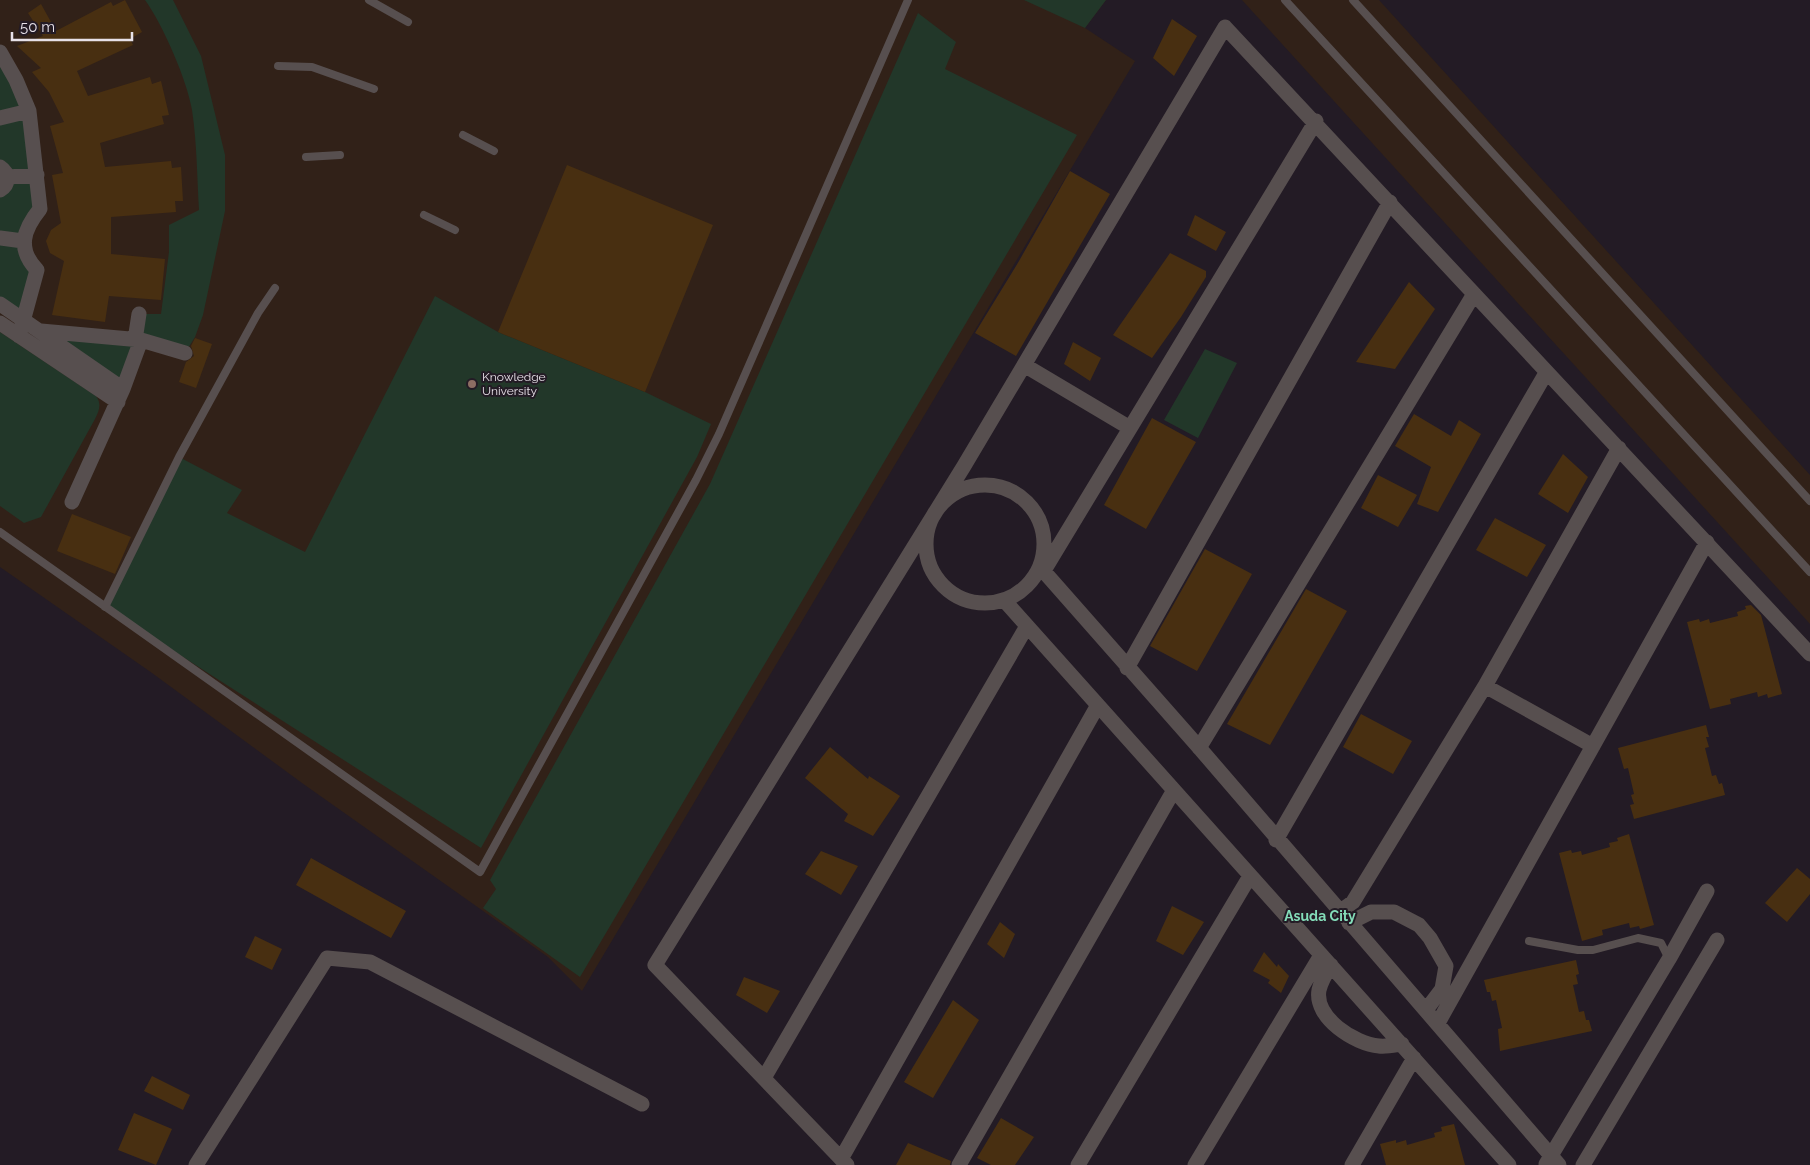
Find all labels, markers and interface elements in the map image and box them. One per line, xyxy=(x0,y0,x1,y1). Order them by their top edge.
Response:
scale bar xyxy=(12,10,132,42)
text: 50 m xyxy=(20,18,55,36)
place label: Knowledge University xyxy=(482,370,546,398)
marker: Knowledge University xyxy=(466,378,478,390)
district label: Asuda City xyxy=(1284,908,1356,924)

